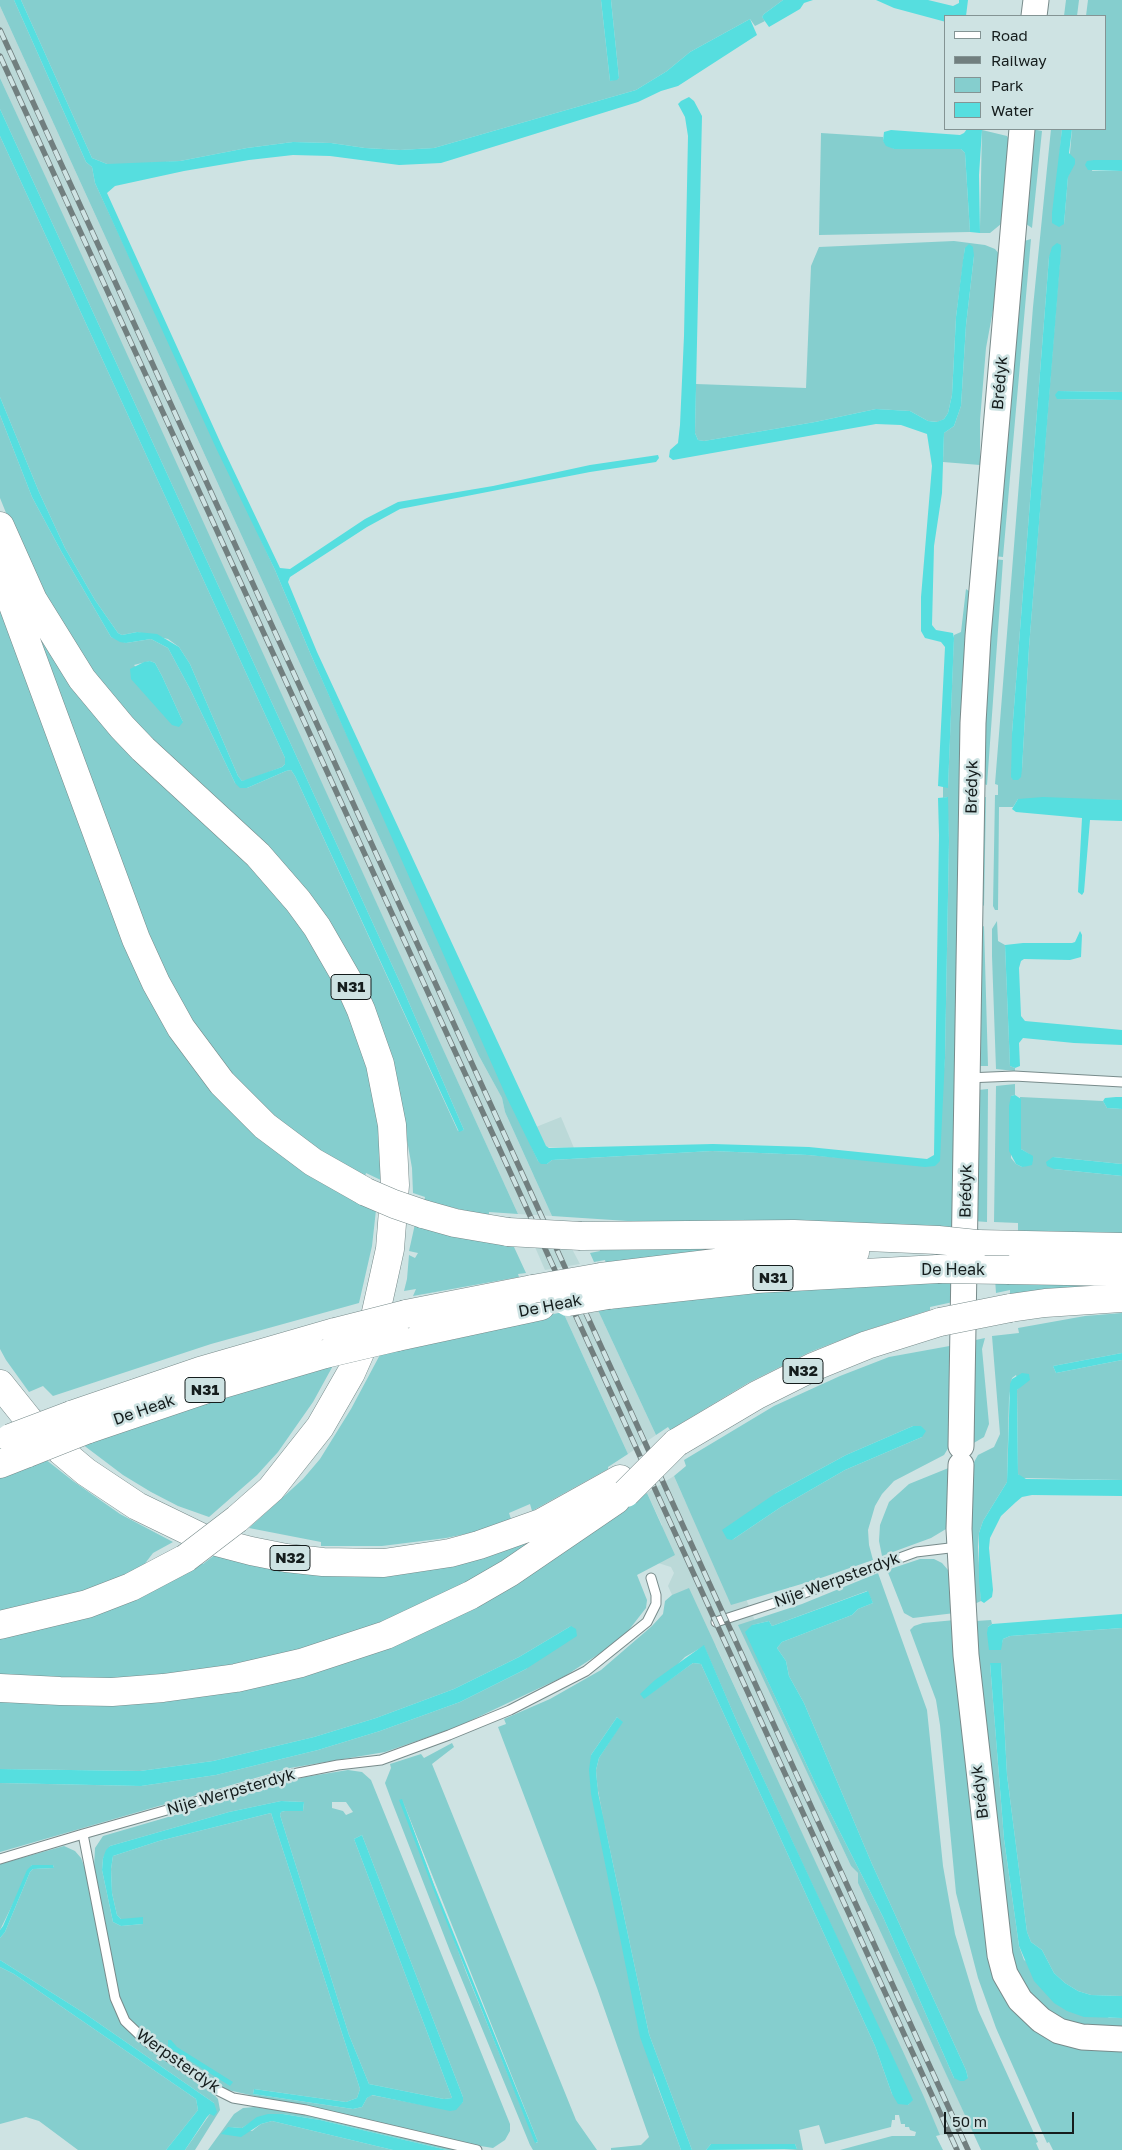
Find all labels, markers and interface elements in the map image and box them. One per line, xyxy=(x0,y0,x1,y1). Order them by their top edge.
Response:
legend xyxy=(944,15,1107,130)
text: Road xyxy=(991,26,1028,44)
text: Railway xyxy=(991,51,1047,69)
text: Park xyxy=(991,76,1023,94)
text: Water xyxy=(991,101,1034,119)
street label: Brédyk xyxy=(988,355,1012,411)
street label: Brédyk xyxy=(962,760,982,814)
road number: N31 xyxy=(331,974,371,1000)
street label: Brédyk xyxy=(956,1164,976,1218)
street label: De Heak xyxy=(921,1260,985,1280)
road number: N31 xyxy=(753,1266,793,1290)
street label: De Heak xyxy=(517,1290,583,1322)
road number: N32 xyxy=(783,1358,823,1384)
road number: N31 xyxy=(185,1378,225,1402)
street label: De Heak xyxy=(111,1391,177,1429)
road number: N32 xyxy=(270,1546,310,1570)
street label: Nije Werpsterdyk xyxy=(772,1548,902,1612)
street label: Brédyk xyxy=(967,1764,993,1820)
street label: Nije Werpsterdyk xyxy=(165,1765,297,1819)
street label: Werpsterdyk xyxy=(132,2025,224,2097)
scale bar xyxy=(947,2102,1077,2134)
text: 50 m xyxy=(952,2112,987,2130)

